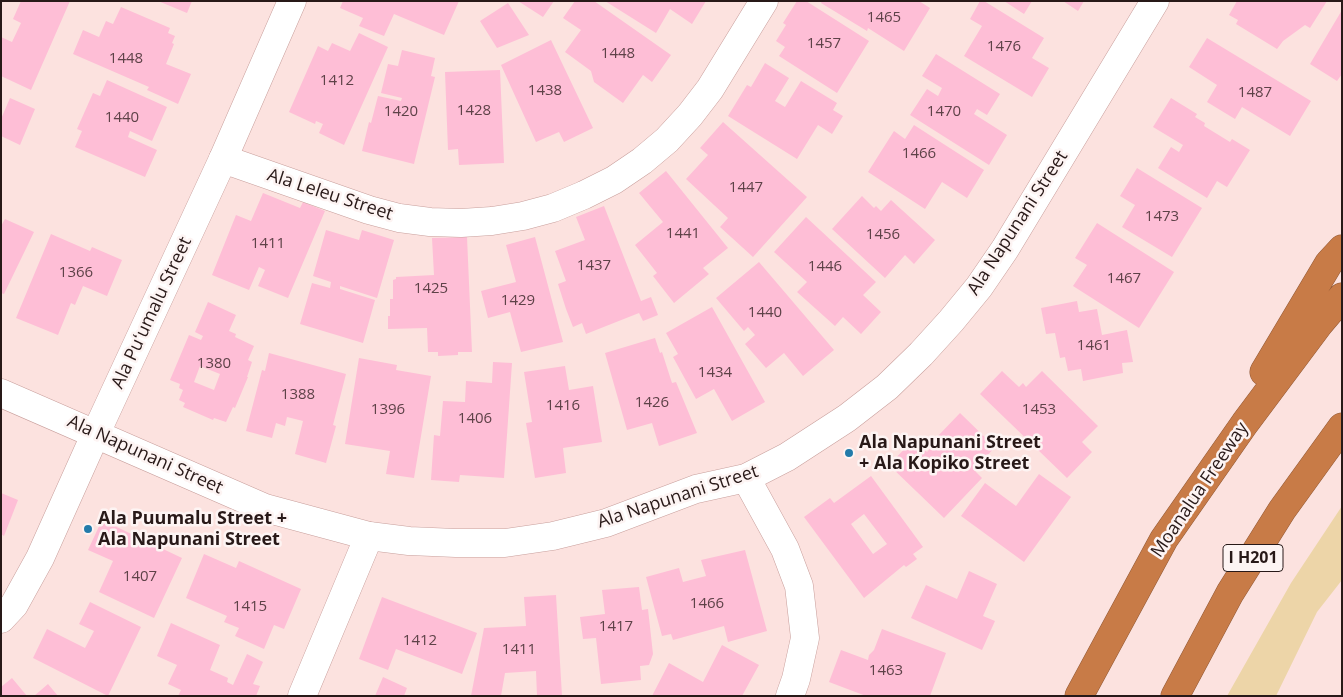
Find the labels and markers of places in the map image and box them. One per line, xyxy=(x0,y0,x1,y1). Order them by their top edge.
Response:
place label: Ala Napunani Street + Ala Kopiko Street xyxy=(859,432,1041,474)
marker: Ala Napunani Street + Ala Kopiko Street xyxy=(843,447,855,459)
place label: Ala Puumalu Street + Ala Napunani Street xyxy=(98,508,287,550)
marker: Ala Puumalu Street + Ala Napunani Street xyxy=(82,523,94,535)

